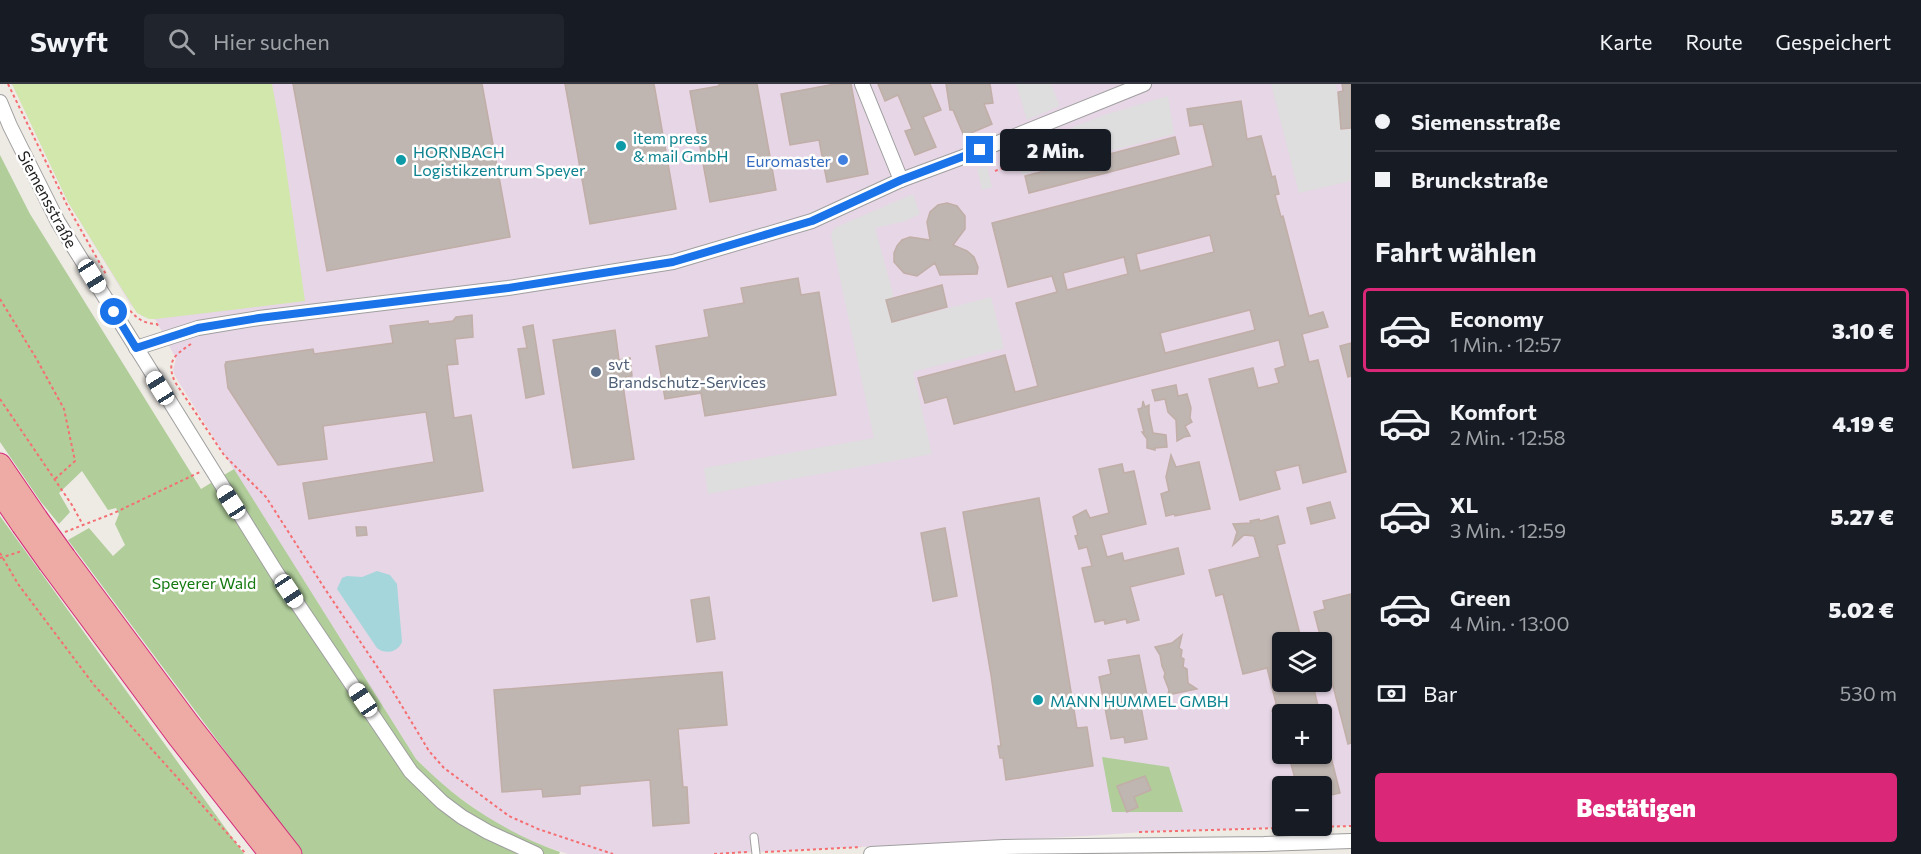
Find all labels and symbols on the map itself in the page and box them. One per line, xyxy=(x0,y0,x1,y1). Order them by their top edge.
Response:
place label: item press & mail GmbH xyxy=(633,128,729,165)
callout: 2 Min. xyxy=(1001,129,1112,171)
route end xyxy=(966,136,993,163)
marker: item press & mail GmbH xyxy=(614,139,628,153)
place label: HORNBACH Logistikzentrum Speyer xyxy=(413,142,586,179)
street label: Siemensstraße xyxy=(14,147,82,251)
place label: Euromaster xyxy=(746,151,832,170)
marker: HORNBACH Logistikzentrum Speyer xyxy=(394,153,408,167)
marker: Euromaster xyxy=(836,153,850,167)
car xyxy=(75,256,109,296)
route start xyxy=(100,298,127,325)
place label: svt Brandschutz-Services xyxy=(608,354,766,391)
marker: svt Brandschutz-Services xyxy=(589,365,603,379)
car xyxy=(143,368,177,408)
car xyxy=(214,482,248,522)
car xyxy=(271,571,307,611)
park label: Speyerer Wald xyxy=(152,573,256,592)
car xyxy=(345,680,381,720)
place label: MANN HUMMEL GMBH xyxy=(1050,691,1229,710)
marker: MANN HUMMEL GMBH xyxy=(1031,693,1045,707)

